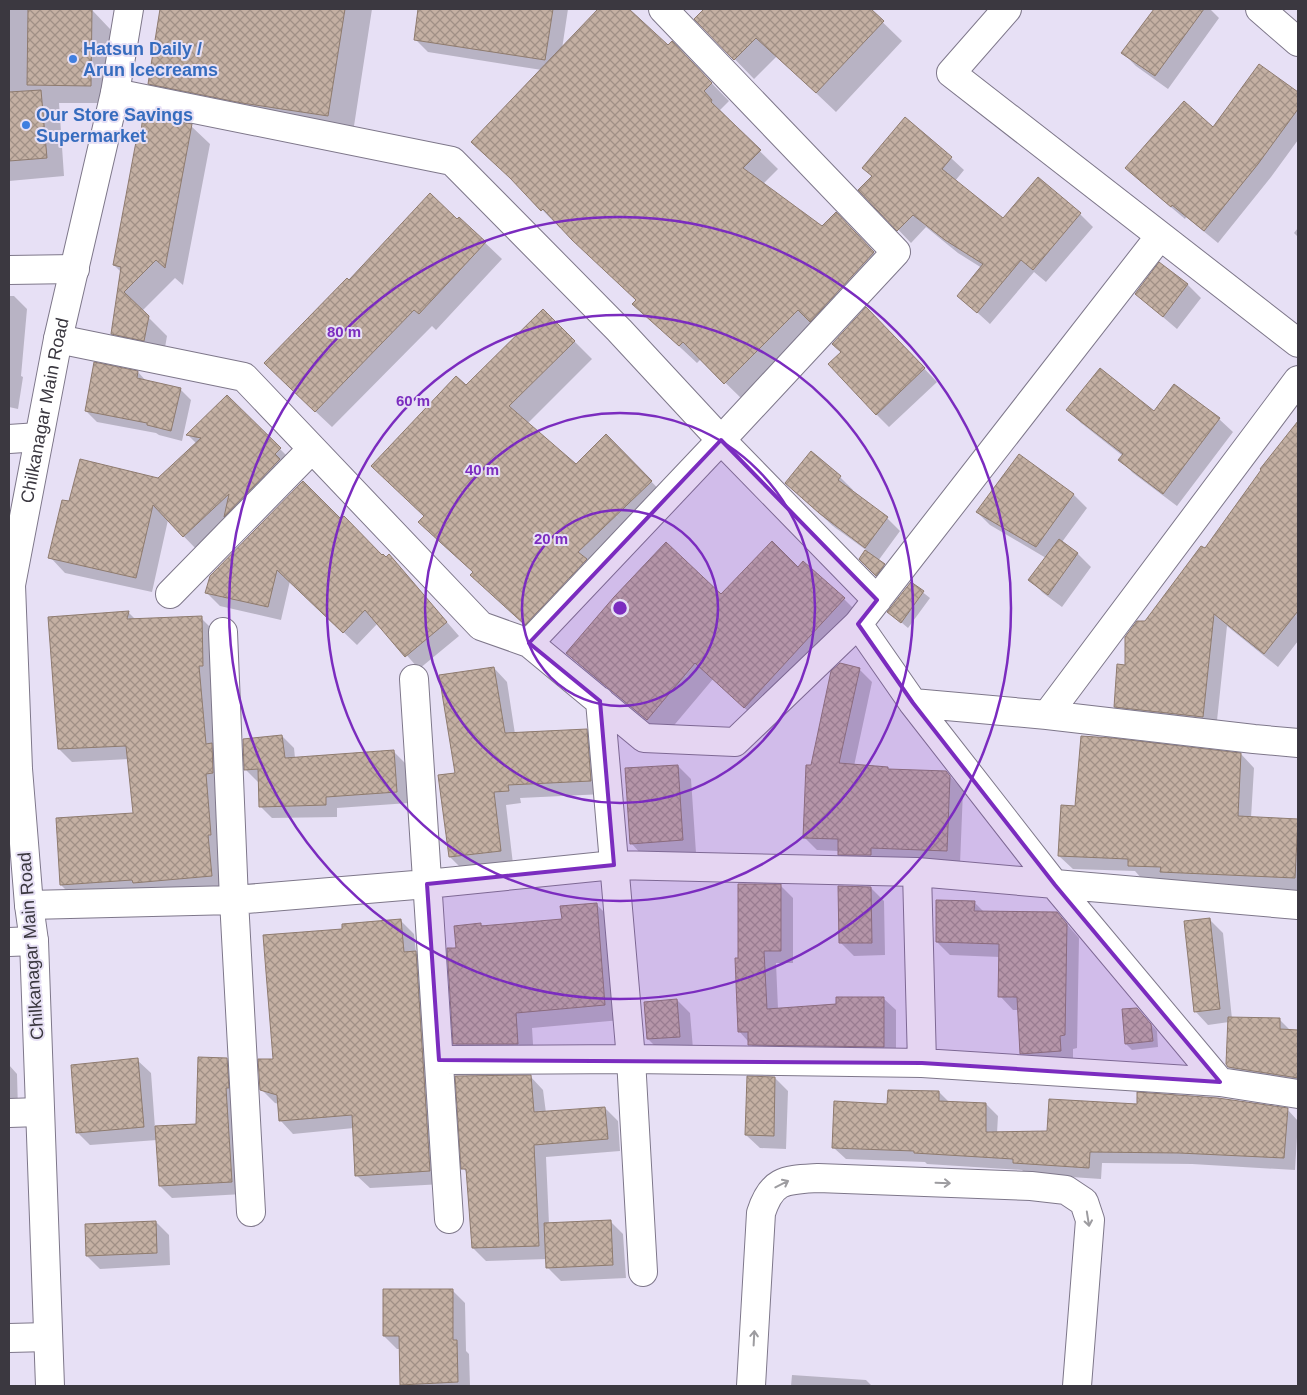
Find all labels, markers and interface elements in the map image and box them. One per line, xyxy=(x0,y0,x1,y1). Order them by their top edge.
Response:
place label: Hatsun Daily / Arun Icecreams xyxy=(83,39,218,80)
marker: Hatsun Daily / Arun Icecreams xyxy=(67,53,79,65)
place label: Our Store Savings Supermarket xyxy=(36,105,193,146)
marker: Our Store Savings Supermarket xyxy=(20,119,32,131)
street label: Chilkanagar Main Road xyxy=(17,316,73,505)
text: 80 m xyxy=(327,323,361,340)
text: 60 m xyxy=(396,392,430,409)
text: 40 m xyxy=(465,461,499,478)
text: 20 m xyxy=(534,530,568,547)
centre of rings xyxy=(611,599,629,617)
street label: Chilkanagar Main Road xyxy=(14,851,48,1041)
one-way arrow xyxy=(934,1178,951,1188)
one-way arrow xyxy=(774,1179,789,1189)
one-way arrow xyxy=(1084,1210,1094,1226)
one-way arrow xyxy=(750,1330,759,1346)

